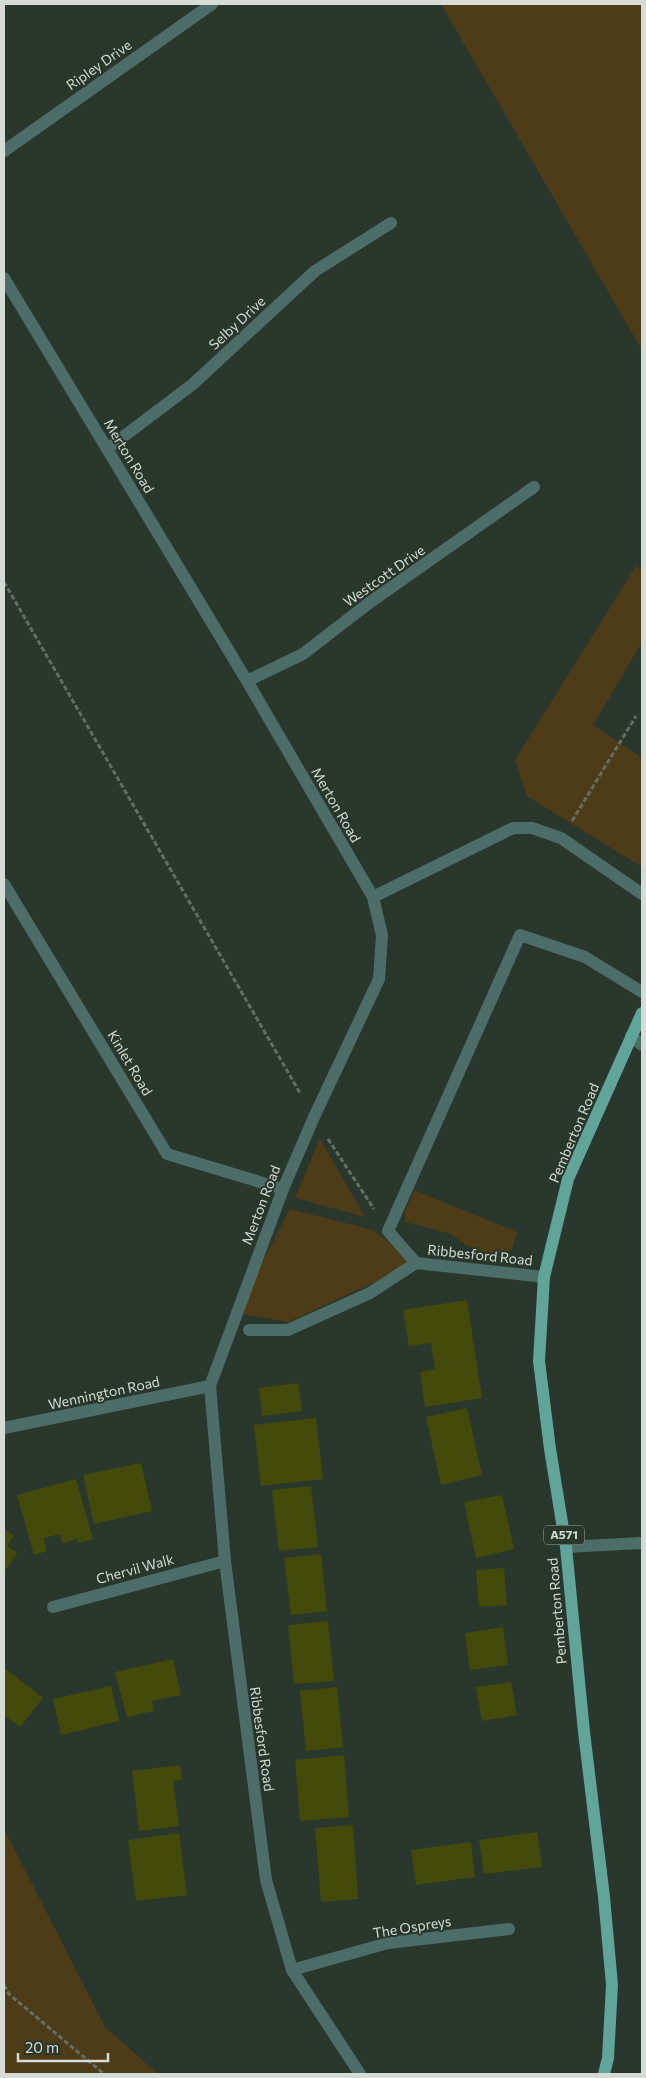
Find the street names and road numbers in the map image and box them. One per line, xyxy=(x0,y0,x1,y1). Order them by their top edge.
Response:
street label: Ripley Drive xyxy=(63,36,135,93)
street label: Selby Drive xyxy=(205,292,268,353)
street label: Merton Road xyxy=(101,415,158,496)
street label: Westcott Drive xyxy=(340,541,428,610)
street label: Merton Road xyxy=(308,764,365,845)
street label: Kinlet Road xyxy=(104,1027,157,1098)
street label: Pemberton Road xyxy=(545,1080,602,1185)
street label: Merton Road xyxy=(238,1163,283,1247)
street label: Ribbesford Road xyxy=(427,1241,533,1268)
street label: Wennington Road xyxy=(47,1372,161,1413)
road number: A571 xyxy=(544,1526,584,1544)
street label: Chervil Walk xyxy=(94,1550,176,1587)
street label: Pemberton Road xyxy=(543,1557,570,1665)
street label: Ribbesford Road xyxy=(247,1685,278,1792)
street label: The Ospreys xyxy=(371,1912,452,1941)

